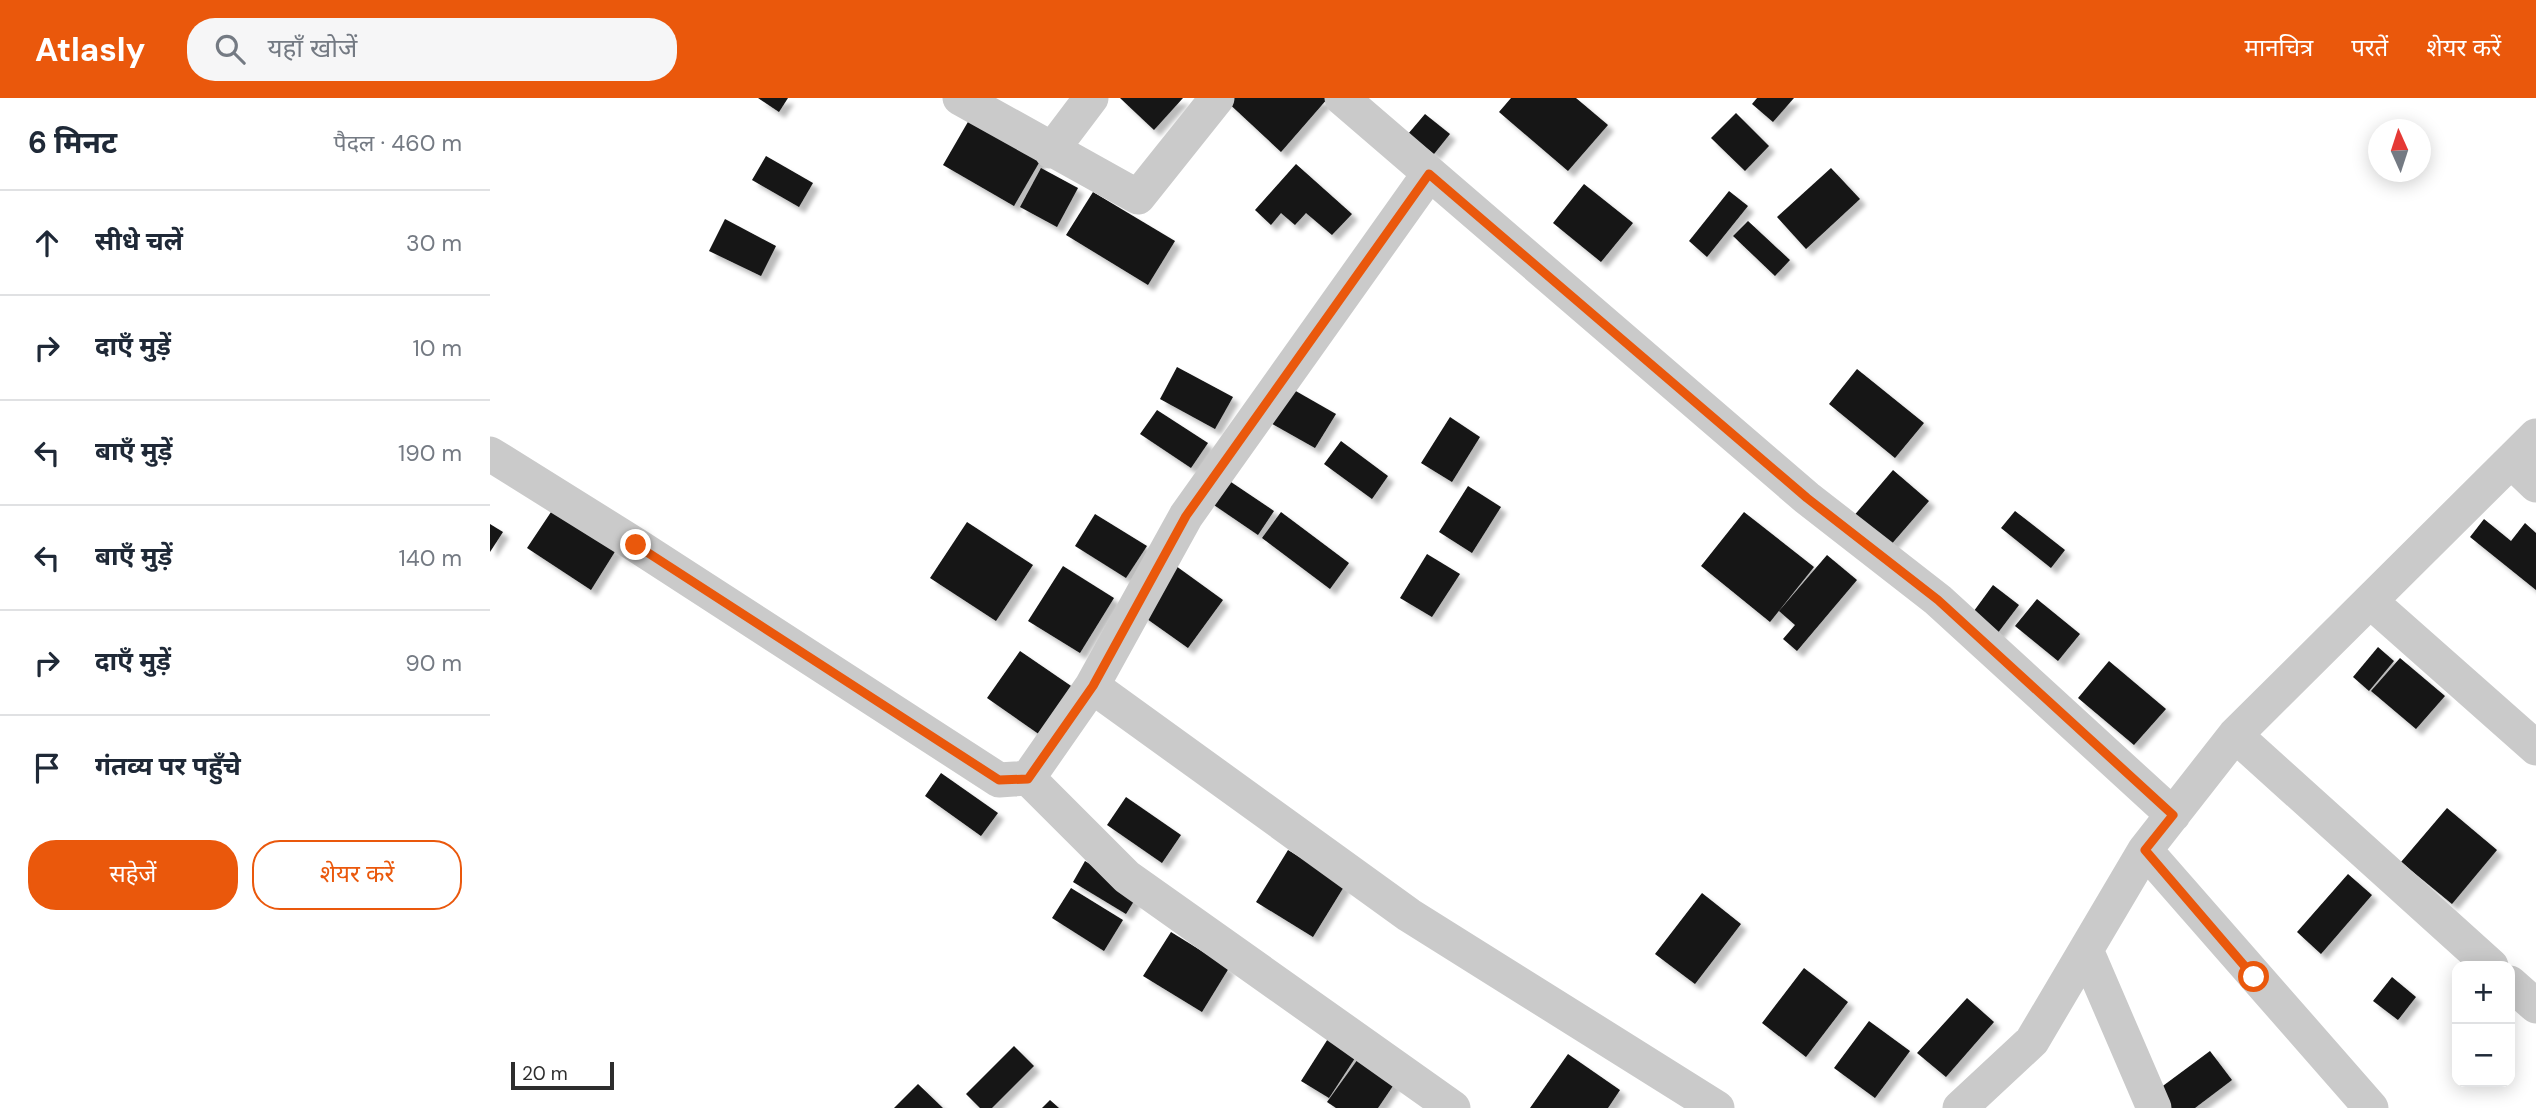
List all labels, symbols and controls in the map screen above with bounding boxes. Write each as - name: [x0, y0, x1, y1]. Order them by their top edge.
- search box: [187, 18, 677, 81]
- text: Atlasly: [35, 28, 145, 71]
- icon: search: [211, 30, 249, 68]
- text: यहाँ खोजें: [267, 31, 357, 65]
- text: मानचित्र: [2245, 32, 2313, 63]
- text: परतें: [2351, 32, 2388, 63]
- text: शेयर करें: [2426, 32, 2501, 63]
- north arrow: [2368, 119, 2431, 182]
- text: 6 मिनट: [28, 123, 117, 162]
- text: पैदल · 460 m: [334, 128, 462, 158]
- icon: ahead: [28, 224, 66, 262]
- text: सीधे चलें: [95, 224, 183, 258]
- text: 30 m: [406, 228, 462, 258]
- icon: right: [28, 329, 66, 367]
- text: दाएँ मुड़ें: [95, 329, 171, 363]
- text: 10 m: [412, 333, 462, 363]
- icon: left: [28, 434, 66, 472]
- text: बाएँ मुड़ें: [95, 434, 172, 468]
- text: 190 m: [398, 438, 462, 468]
- route end: [620, 529, 651, 560]
- icon: left: [28, 539, 66, 577]
- text: बाएँ मुड़ें: [95, 539, 172, 573]
- text: 140 m: [399, 543, 462, 573]
- icon: right: [28, 644, 66, 682]
- text: दाएँ मुड़ें: [95, 644, 171, 678]
- text: 90 m: [405, 648, 462, 678]
- icon: arrive: [28, 749, 66, 787]
- text: गंतव्य पर पहुँचे: [95, 749, 241, 783]
- button: सहेजें: [28, 840, 238, 910]
- button: शेयर करें: [252, 840, 462, 910]
- route start: [2238, 961, 2269, 992]
- map controls: [2452, 961, 2515, 1087]
- button: +: [2452, 961, 2515, 1024]
- button: −: [2452, 1024, 2515, 1087]
- scale bar: [511, 1059, 614, 1091]
- text: 20 m: [522, 1061, 568, 1086]

